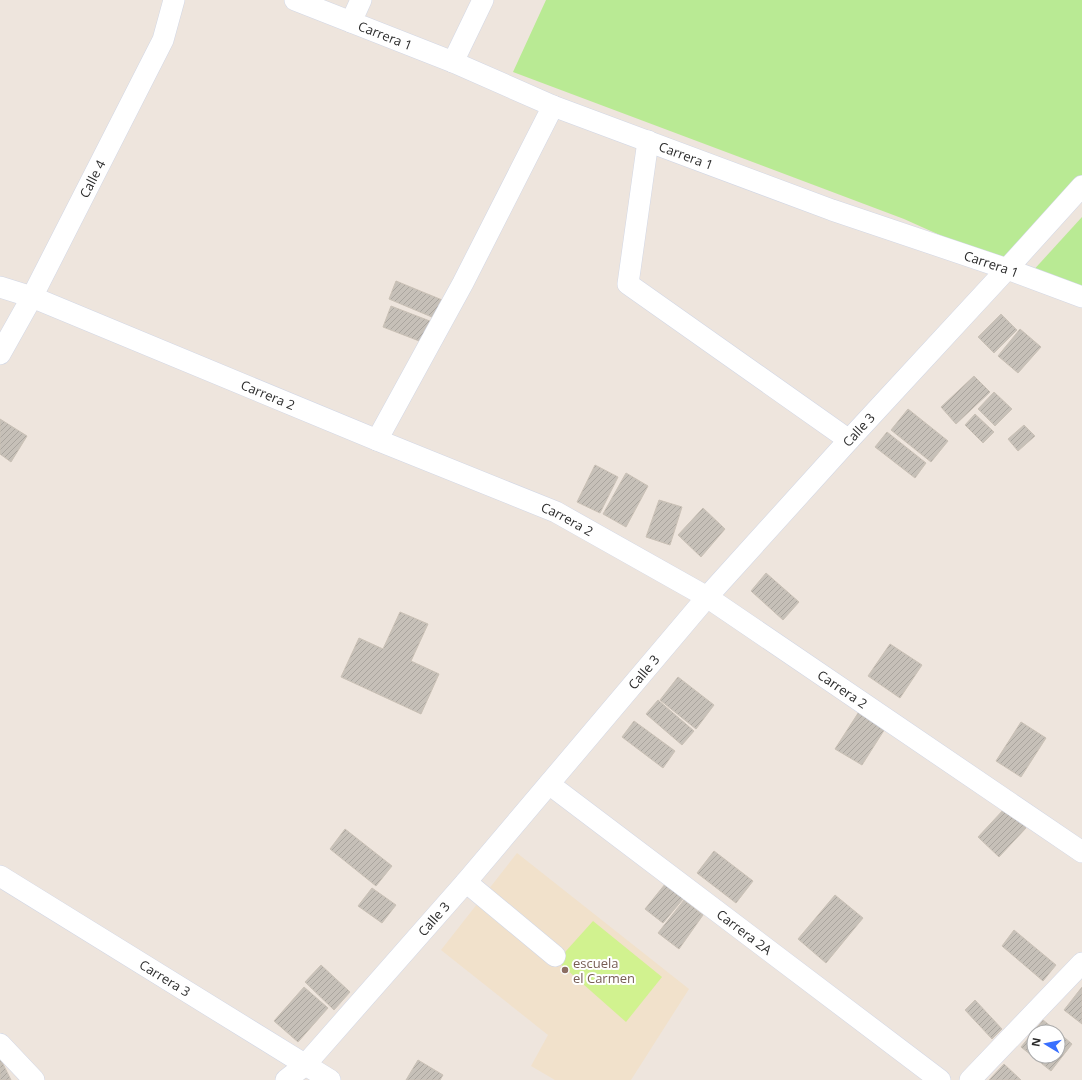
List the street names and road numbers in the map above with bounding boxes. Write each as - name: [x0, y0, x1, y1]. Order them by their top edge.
- street label: Carrera 1: [356, 17, 415, 54]
- street label: Carrera 1: [656, 137, 716, 174]
- street label: Calle 4: [75, 156, 110, 201]
- street label: Carrera 1: [962, 246, 1021, 282]
- street label: Carrera 2: [238, 376, 298, 414]
- street label: Calle 3: [838, 409, 879, 450]
- street label: Carrera 2: [538, 498, 597, 540]
- street label: Calle 3: [624, 651, 663, 693]
- street label: Carrera 2: [814, 666, 871, 713]
- street label: Calle 3: [414, 898, 454, 940]
- street label: Carrera 2A: [713, 905, 776, 959]
- street label: Carrera 3: [136, 955, 194, 1001]

